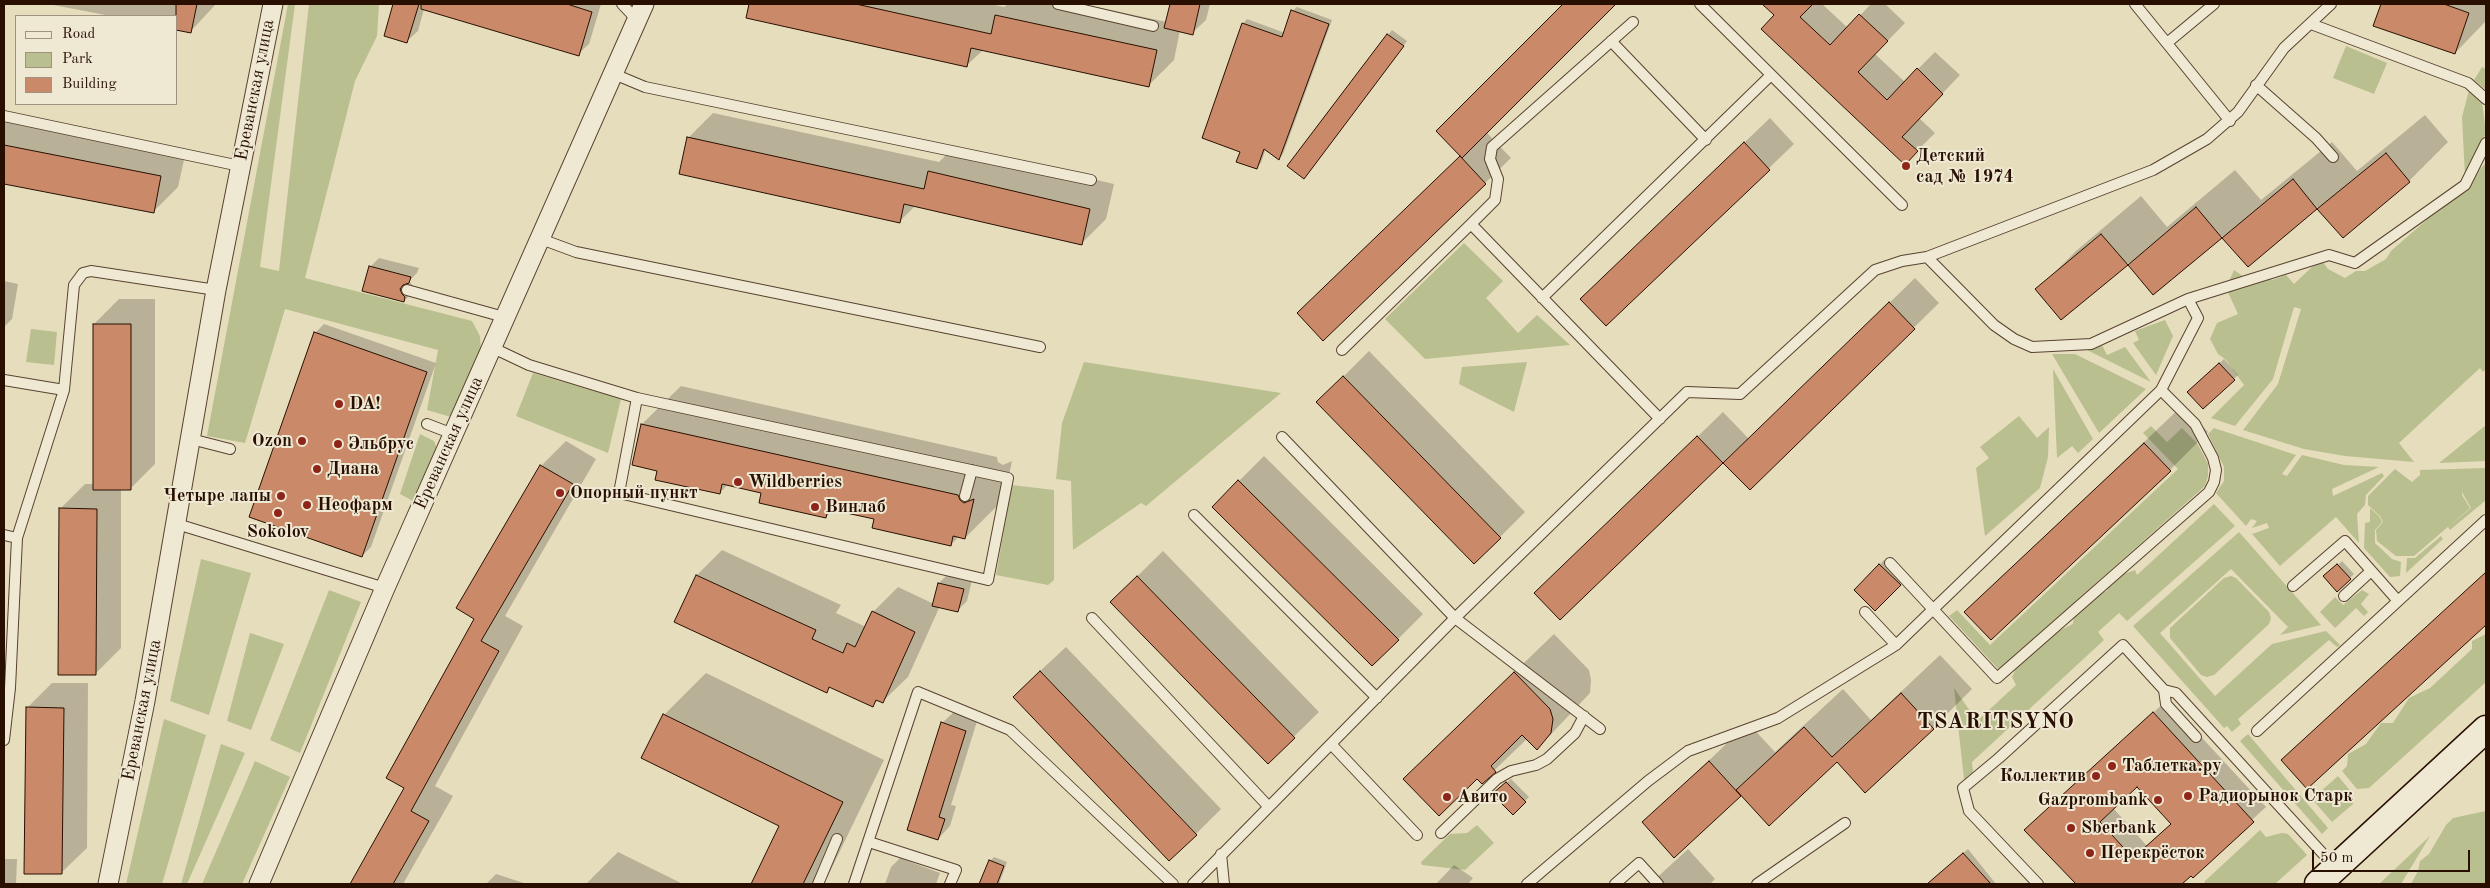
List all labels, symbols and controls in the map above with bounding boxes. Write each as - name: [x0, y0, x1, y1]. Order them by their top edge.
- legend: [15, 15, 178, 105]
- street label: Ереванская улица: [231, 17, 279, 163]
- text: Road: [62, 27, 95, 42]
- text: Park: [62, 52, 93, 67]
- text: Building: [62, 77, 117, 92]
- place label: Детский сад № 1974: [1916, 145, 2014, 188]
- marker: Детский сад № 1974: [1900, 160, 1912, 172]
- street label: Ереванская улица: [410, 373, 488, 513]
- place label: DA!: [349, 393, 381, 415]
- marker: DA!: [333, 398, 345, 410]
- place label: Ozon: [252, 430, 292, 452]
- place label: Эльбрус: [348, 433, 414, 455]
- marker: Ozon: [296, 435, 308, 447]
- marker: Эльбрус: [332, 438, 344, 450]
- place label: Диана: [327, 458, 379, 480]
- marker: Диана: [311, 463, 323, 475]
- place label: Wildberries: [748, 471, 842, 493]
- marker: Wildberries: [732, 476, 744, 488]
- place label: Опорный пункт: [570, 482, 698, 504]
- place label: Четыре лапы: [163, 485, 271, 507]
- marker: Опорный пункт: [554, 487, 566, 499]
- marker: Четыре лапы: [275, 490, 287, 502]
- place label: Неофарм: [317, 494, 393, 516]
- place label: Винлаб: [825, 496, 886, 518]
- marker: Неофарм: [301, 499, 313, 511]
- marker: Винлаб: [809, 501, 821, 513]
- marker: Sokolov: [272, 507, 284, 519]
- place label: Sokolov: [247, 521, 309, 543]
- street label: Ереванская улица: [118, 637, 166, 783]
- district label: TSARITSYNO: [1916, 709, 2076, 735]
- place label: Таблетка.ру: [2122, 755, 2222, 777]
- marker: Таблетка.ру: [2106, 760, 2118, 772]
- place label: Коллектив: [1999, 765, 2086, 787]
- marker: Коллектив: [2090, 770, 2102, 782]
- place label: Радиорынок Старк: [2198, 785, 2353, 807]
- place label: Авито: [1457, 786, 1508, 808]
- place label: Gazprombank: [2038, 789, 2148, 811]
- marker: Радиорынок Старк: [2182, 790, 2194, 802]
- marker: Авито: [1441, 791, 1453, 803]
- marker: Gazprombank: [2152, 794, 2164, 806]
- place label: Sberbank: [2081, 817, 2157, 839]
- marker: Sberbank: [2065, 822, 2077, 834]
- scale bar: [2315, 840, 2472, 872]
- place label: Перекрёсток: [2100, 842, 2205, 864]
- marker: Перекрёсток: [2084, 847, 2096, 859]
- text: 50 m: [2320, 851, 2354, 866]

